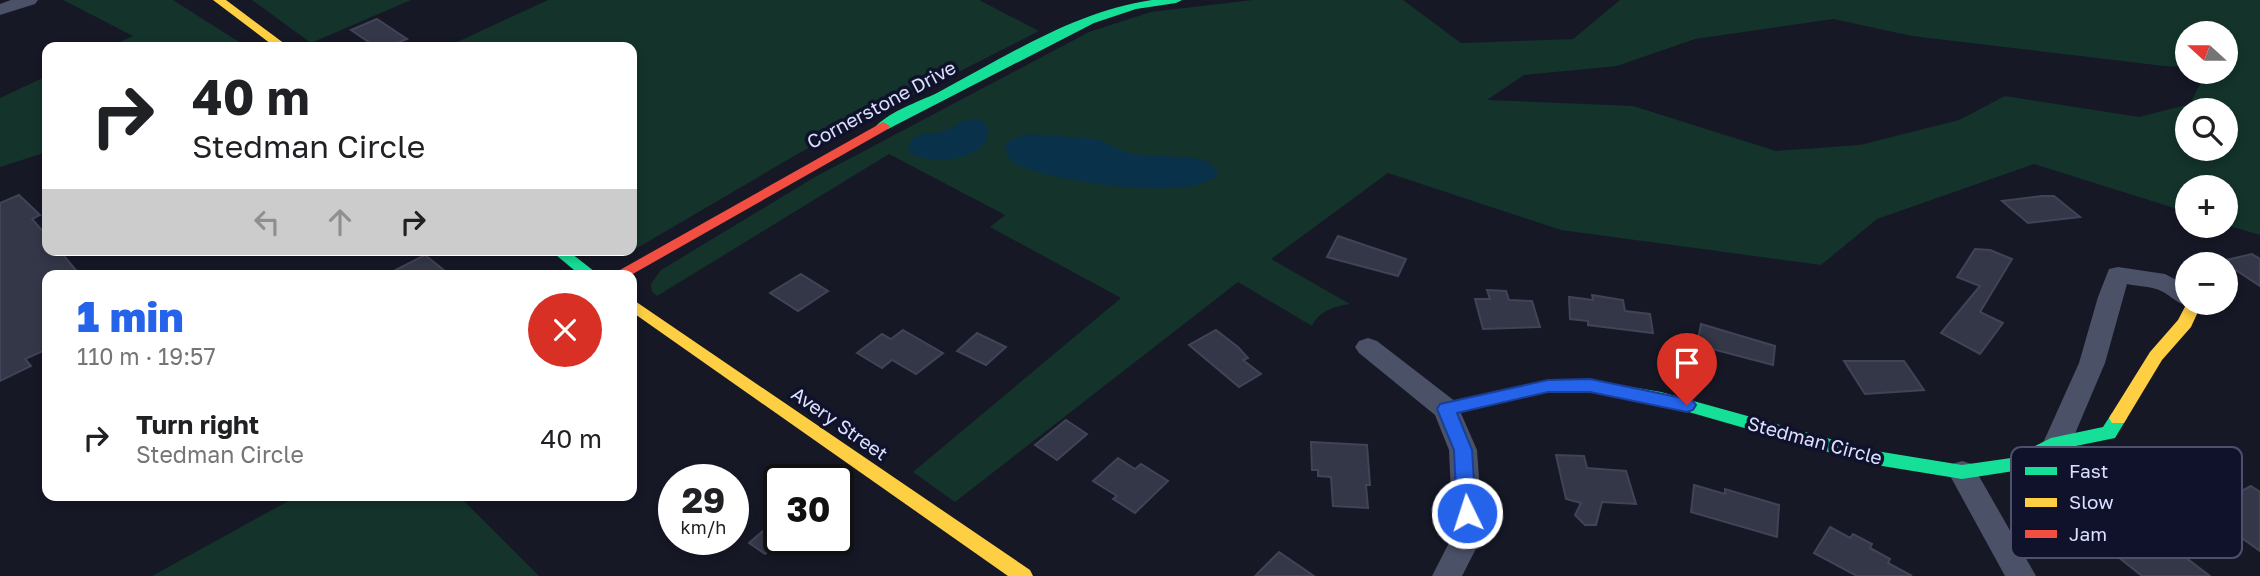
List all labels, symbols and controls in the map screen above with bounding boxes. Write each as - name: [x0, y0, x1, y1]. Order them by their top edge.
- north arrow: [2175, 21, 2238, 84]
- map controls: [2175, 21, 2238, 315]
- street label: Cornerstone Drive: [803, 55, 959, 153]
- text: 40 m: [192, 67, 310, 126]
- icon: right: [77, 70, 168, 161]
- button: search: [2175, 98, 2238, 161]
- text: Stedman Circle: [192, 127, 425, 165]
- button: +: [2175, 175, 2238, 238]
- icon: left: [248, 203, 286, 241]
- icon: ahead: [321, 203, 359, 241]
- icon: right: [394, 203, 432, 241]
- button: −: [2175, 252, 2238, 315]
- text: 1 min: [77, 291, 184, 341]
- button: close: [528, 293, 602, 367]
- pin: [1657, 333, 1717, 405]
- text: 110 m · 19:57: [77, 342, 216, 370]
- icon: arrive: [1668, 344, 1706, 382]
- street label: Avery Street: [787, 381, 893, 465]
- text: Turn right: [136, 409, 259, 440]
- street label: Stedman Circle: [1745, 411, 1885, 469]
- icon: right: [77, 419, 115, 457]
- text: 40 m: [541, 423, 602, 454]
- text: Stedman Circle: [136, 440, 304, 468]
- legend: [2011, 447, 2242, 558]
- text: Fast: [2069, 459, 2108, 482]
- speed limit sign: 30: [763, 464, 854, 555]
- position arrow: [1430, 476, 1504, 550]
- text: 29: [682, 479, 725, 521]
- text: Slow: [2069, 490, 2114, 513]
- text: km/h: [681, 516, 726, 538]
- text: Jam: [2069, 522, 2107, 545]

